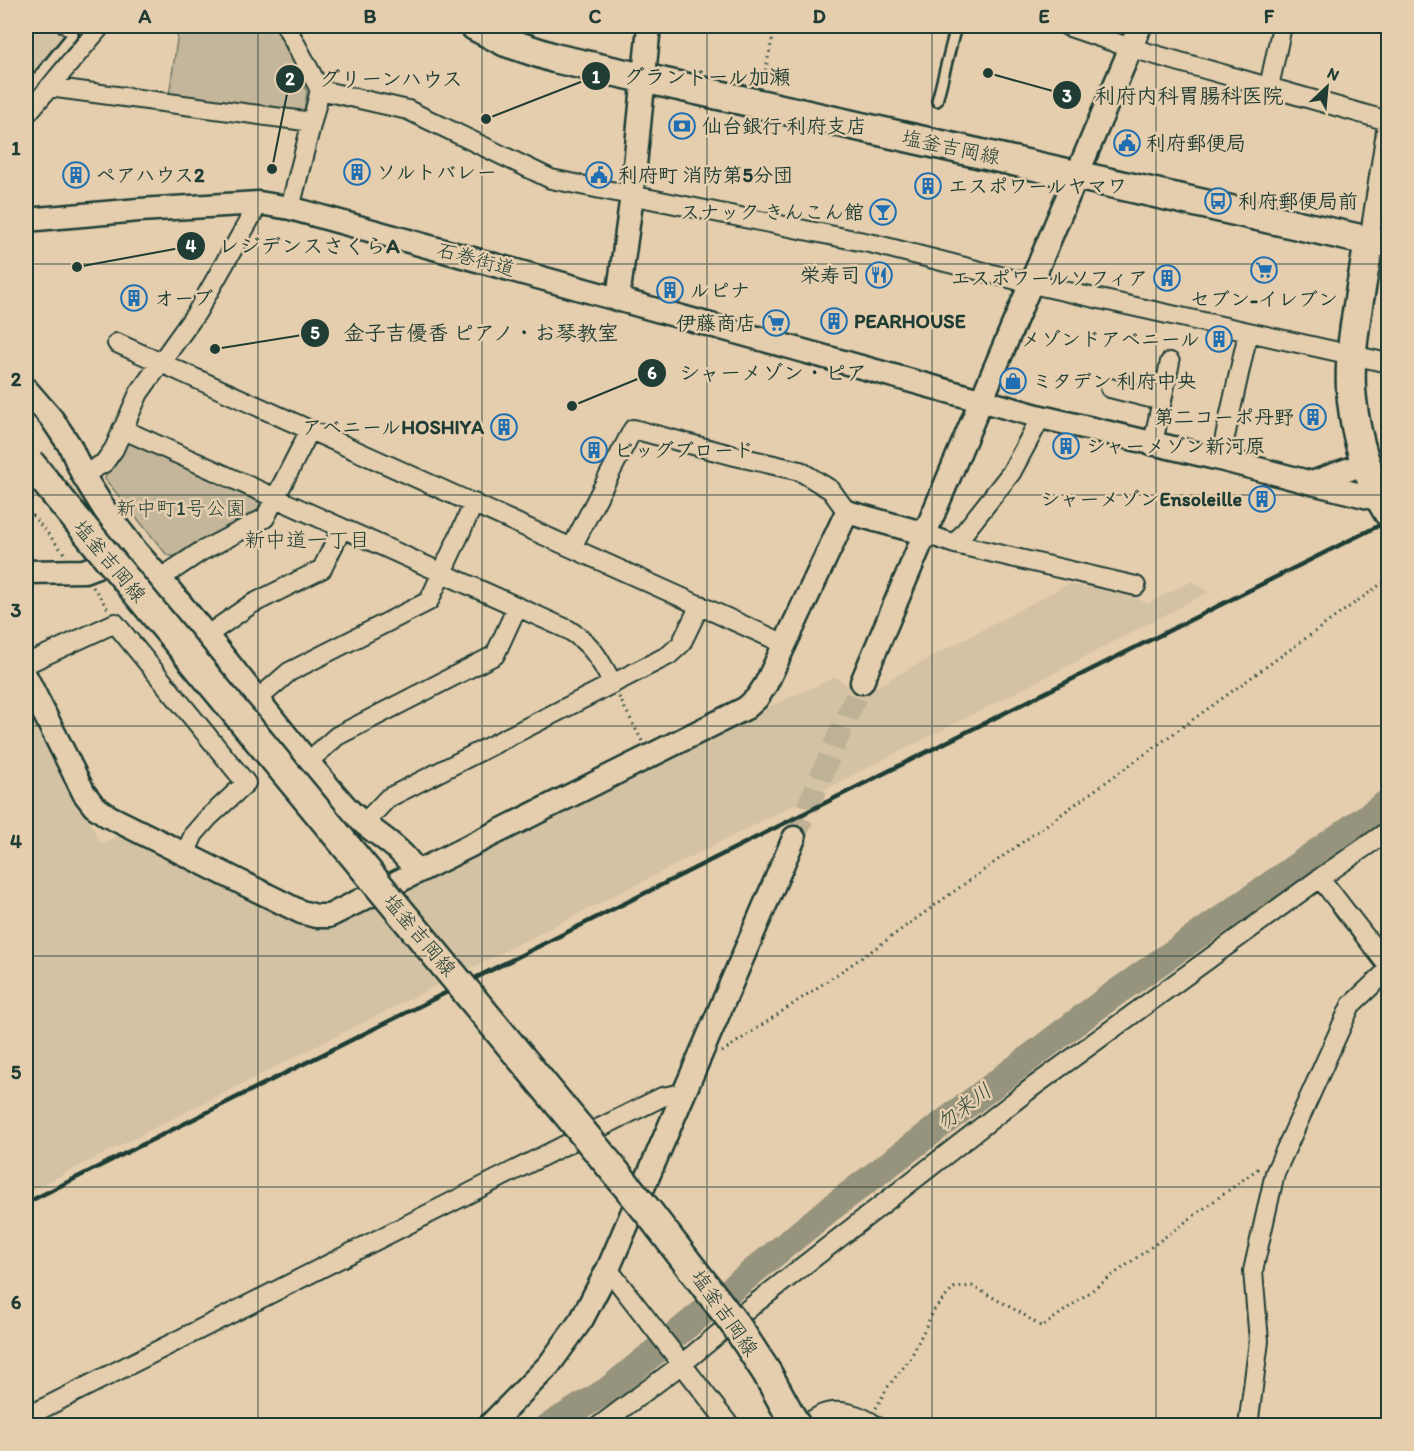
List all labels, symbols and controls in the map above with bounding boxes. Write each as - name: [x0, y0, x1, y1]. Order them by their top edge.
- text: A: [138, 4, 152, 28]
- text: B: [364, 4, 377, 28]
- text: C: [589, 4, 602, 28]
- text: D: [812, 4, 826, 28]
- text: E: [1038, 4, 1050, 28]
- text: F: [1264, 4, 1275, 28]
- callout: グランドール加瀬: [581, 57, 803, 96]
- north arrow: [1297, 57, 1357, 117]
- callout: グリーンハウス: [275, 60, 476, 99]
- text: N: [1324, 63, 1342, 85]
- text: グランドール加瀬: [623, 64, 791, 89]
- text: グリーンハウス: [319, 66, 463, 91]
- text: 1: [592, 66, 601, 88]
- text: 2: [285, 68, 295, 90]
- callout: 利府内科胃腸科医院: [1052, 76, 1295, 115]
- text: 利府内科胃腸科医院: [1095, 83, 1284, 108]
- text: 3: [1062, 85, 1072, 107]
- bank icon: 仙台銀行 利府支店: [667, 111, 697, 141]
- place label: 仙台銀行 利府支店: [702, 114, 867, 138]
- street label: 塩釜吉岡線: [900, 125, 1002, 169]
- public building icon: 利府郵便局: [1112, 128, 1142, 158]
- place label: 利府郵便局: [1146, 131, 1246, 155]
- text: 1: [11, 136, 21, 160]
- building icon: ソルトバレー: [342, 157, 372, 187]
- building icon: ペアハウス2: [61, 160, 91, 190]
- place label: ソルトバレー: [376, 160, 497, 184]
- public building icon: 利府町 消防第5分団: [584, 160, 614, 190]
- place label: ペアハウス2: [96, 163, 205, 187]
- place label: 利府町 消防第5分団: [618, 163, 793, 187]
- building icon: エスポワールヤマワ: [913, 171, 943, 201]
- place label: エスポワールヤマワ: [948, 174, 1127, 198]
- bus stop icon: 利府郵便局前: [1203, 186, 1233, 216]
- place label: 利府郵便局前: [1238, 189, 1358, 213]
- bar icon: スナック きんこん館: [868, 197, 898, 227]
- place label: スナック きんこん館: [680, 200, 864, 224]
- callout: レジデンスさくらA: [176, 226, 411, 265]
- text: レジデンスさくらA: [218, 233, 400, 258]
- text: 4: [186, 235, 197, 257]
- street label: 石巻街道: [434, 237, 518, 281]
- supermarket icon: セブン-イレブン: [1249, 255, 1279, 285]
- restaurant icon: 栄寿司: [864, 260, 894, 290]
- place label: 栄寿司: [800, 263, 860, 287]
- building icon: エスポワールソフィア: [1152, 263, 1182, 293]
- place label: エスポワールソフィア: [950, 266, 1148, 290]
- building icon: ルピナ: [655, 275, 685, 305]
- place label: ルピナ: [690, 278, 750, 302]
- building icon: オーブ: [119, 283, 149, 313]
- place label: オーブ: [154, 286, 213, 310]
- place label: セブン-イレブン: [1190, 287, 1338, 311]
- building icon: PEARHOUSE: [819, 306, 849, 336]
- supermarket icon: 伊藤商店: [761, 308, 791, 338]
- place label: PEARHOUSE: [854, 309, 966, 333]
- place label: 伊藤商店: [676, 311, 756, 335]
- callout: 金子吉優香 ピアノ・お琴教室: [300, 313, 632, 352]
- text: 金子吉優香 ピアノ・お琴教室: [343, 320, 619, 345]
- text: 5: [310, 322, 320, 344]
- building icon: メゾンドアベニール: [1204, 324, 1234, 354]
- place label: メゾンドアベニール: [1021, 327, 1200, 351]
- callout: シャーメゾン・ピア: [637, 353, 880, 392]
- text: シャーメゾン・ピア: [679, 360, 867, 385]
- text: 6: [647, 362, 657, 384]
- shop icon: ミタデン 利府中央: [998, 366, 1028, 396]
- text: 2: [11, 367, 22, 391]
- place label: ミタデン 利府中央: [1032, 369, 1197, 393]
- building icon: 第二コーポ丹野: [1298, 402, 1328, 432]
- place label: 第二コーポ丹野: [1154, 405, 1294, 429]
- building icon: アベニールHOSHIYA: [489, 412, 519, 442]
- place label: アベニールHOSHIYA: [302, 415, 484, 439]
- building icon: シャーメゾン新河原: [1051, 431, 1081, 461]
- place label: シャーメゾン新河原: [1086, 434, 1265, 458]
- building icon: ビッグブロード: [579, 435, 609, 465]
- place label: ビッグブロード: [614, 438, 754, 462]
- building icon: シャーメゾンEnsoleille: [1247, 484, 1277, 514]
- place label: シャーメゾンEnsoleille: [1040, 487, 1242, 511]
- park label: 新中町1号公園: [116, 496, 246, 520]
- street label: 塩釜吉岡線: [69, 515, 151, 607]
- district label: 新中道一丁目: [244, 527, 370, 552]
- text: 3: [11, 598, 22, 622]
- text: 4: [10, 829, 22, 853]
- street label: 塩釜吉岡線: [379, 889, 461, 981]
- text: 5: [11, 1060, 22, 1084]
- water label: 勿来川: [931, 1078, 996, 1136]
- street label: 塩釜吉岡線: [686, 1265, 764, 1361]
- text: 6: [11, 1290, 22, 1314]

